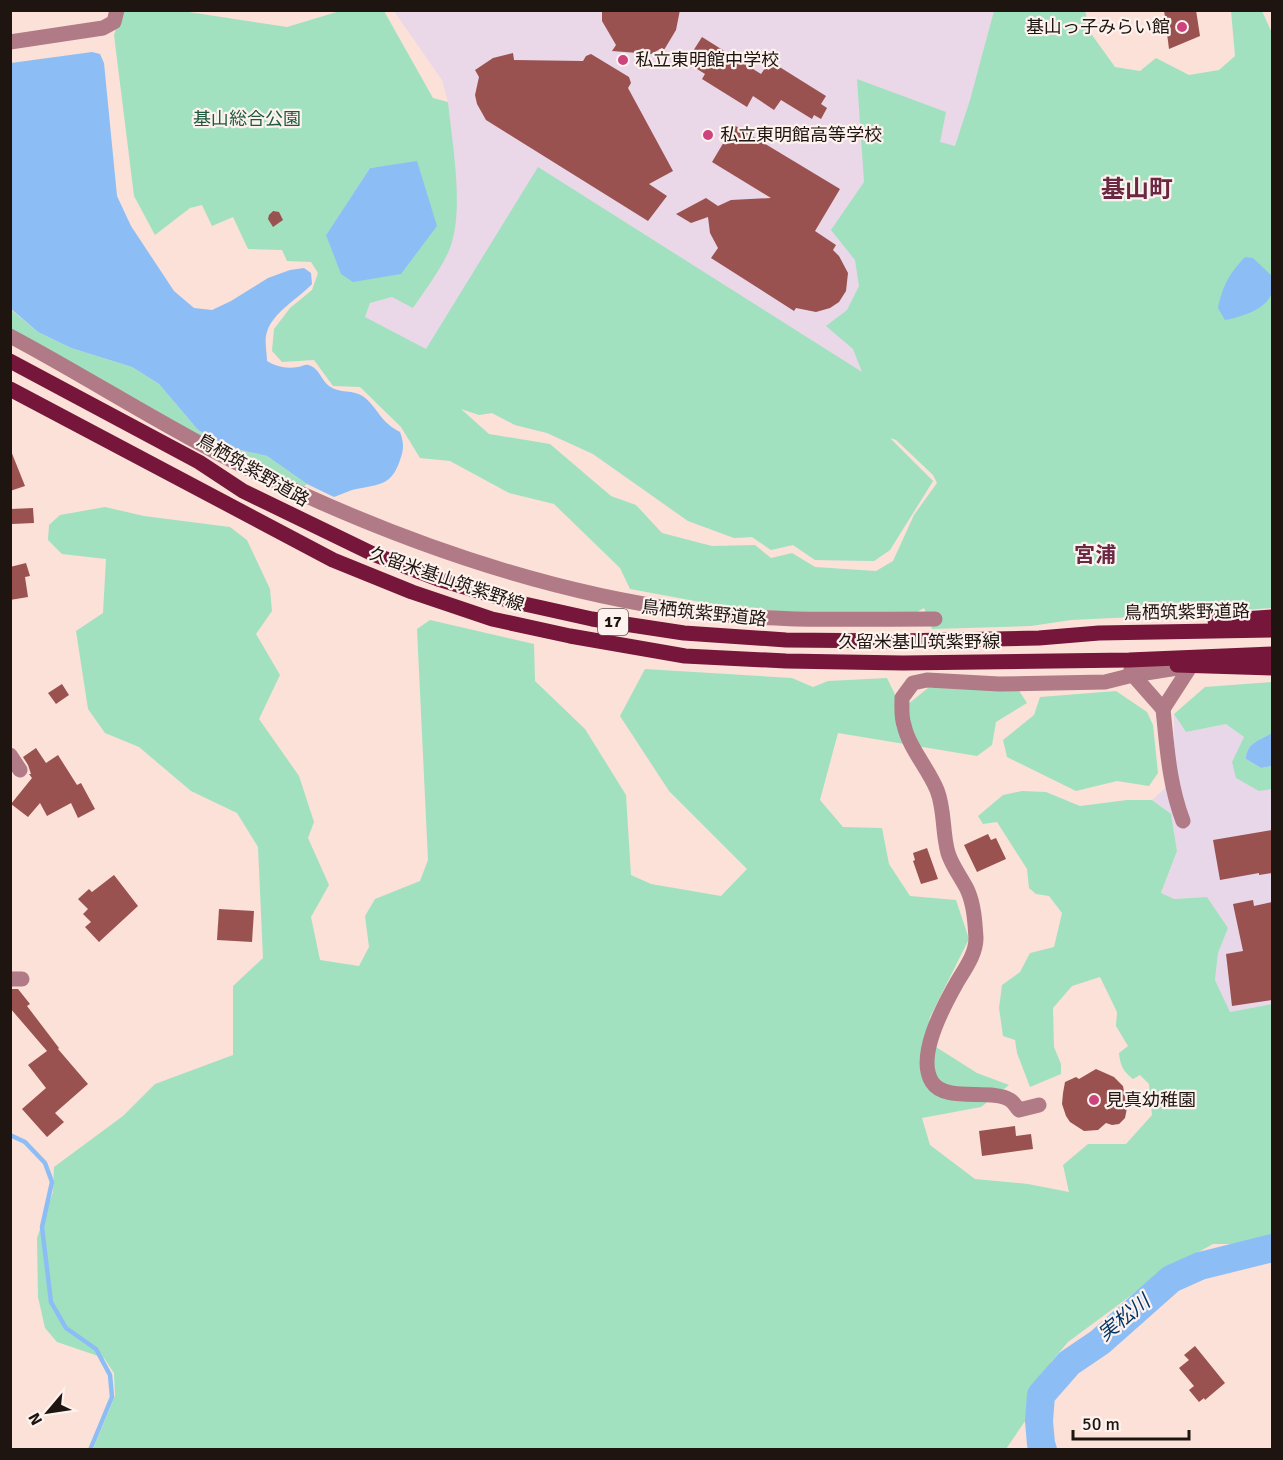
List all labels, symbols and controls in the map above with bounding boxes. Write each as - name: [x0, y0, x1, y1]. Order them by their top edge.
- place label: 基山っ子みらい館: [1026, 16, 1170, 38]
- marker: 基山っ子みらい館: [1175, 20, 1189, 34]
- place label: 私立東明館中学校: [635, 49, 779, 71]
- marker: 私立東明館中学校: [616, 53, 630, 67]
- park label: 基山総合公園: [193, 108, 301, 130]
- place label: 私立東明館高等学校: [720, 124, 882, 146]
- marker: 私立東明館高等学校: [701, 128, 715, 142]
- district label: 基山町: [1101, 174, 1173, 204]
- street label: 鳥栖筑紫野道路: [193, 429, 313, 511]
- street label: 久留米基山筑紫野線: [367, 542, 527, 616]
- district label: 宮浦: [1074, 542, 1116, 568]
- street label: 鳥栖筑紫野道路: [640, 595, 768, 631]
- street label: 鳥栖筑紫野道路: [1124, 600, 1250, 624]
- road number: 17: [598, 609, 628, 635]
- street label: 久留米基山筑紫野線: [838, 631, 1000, 653]
- place label: 見真幼稚園: [1106, 1089, 1196, 1111]
- marker: 見真幼稚園: [1087, 1093, 1101, 1107]
- water label: 実松川: [1093, 1288, 1157, 1347]
- north arrow: [18, 1382, 78, 1442]
- scale bar: [1073, 1403, 1188, 1441]
- text: N: [24, 1409, 47, 1429]
- text: 50 m: [1082, 1413, 1120, 1435]

